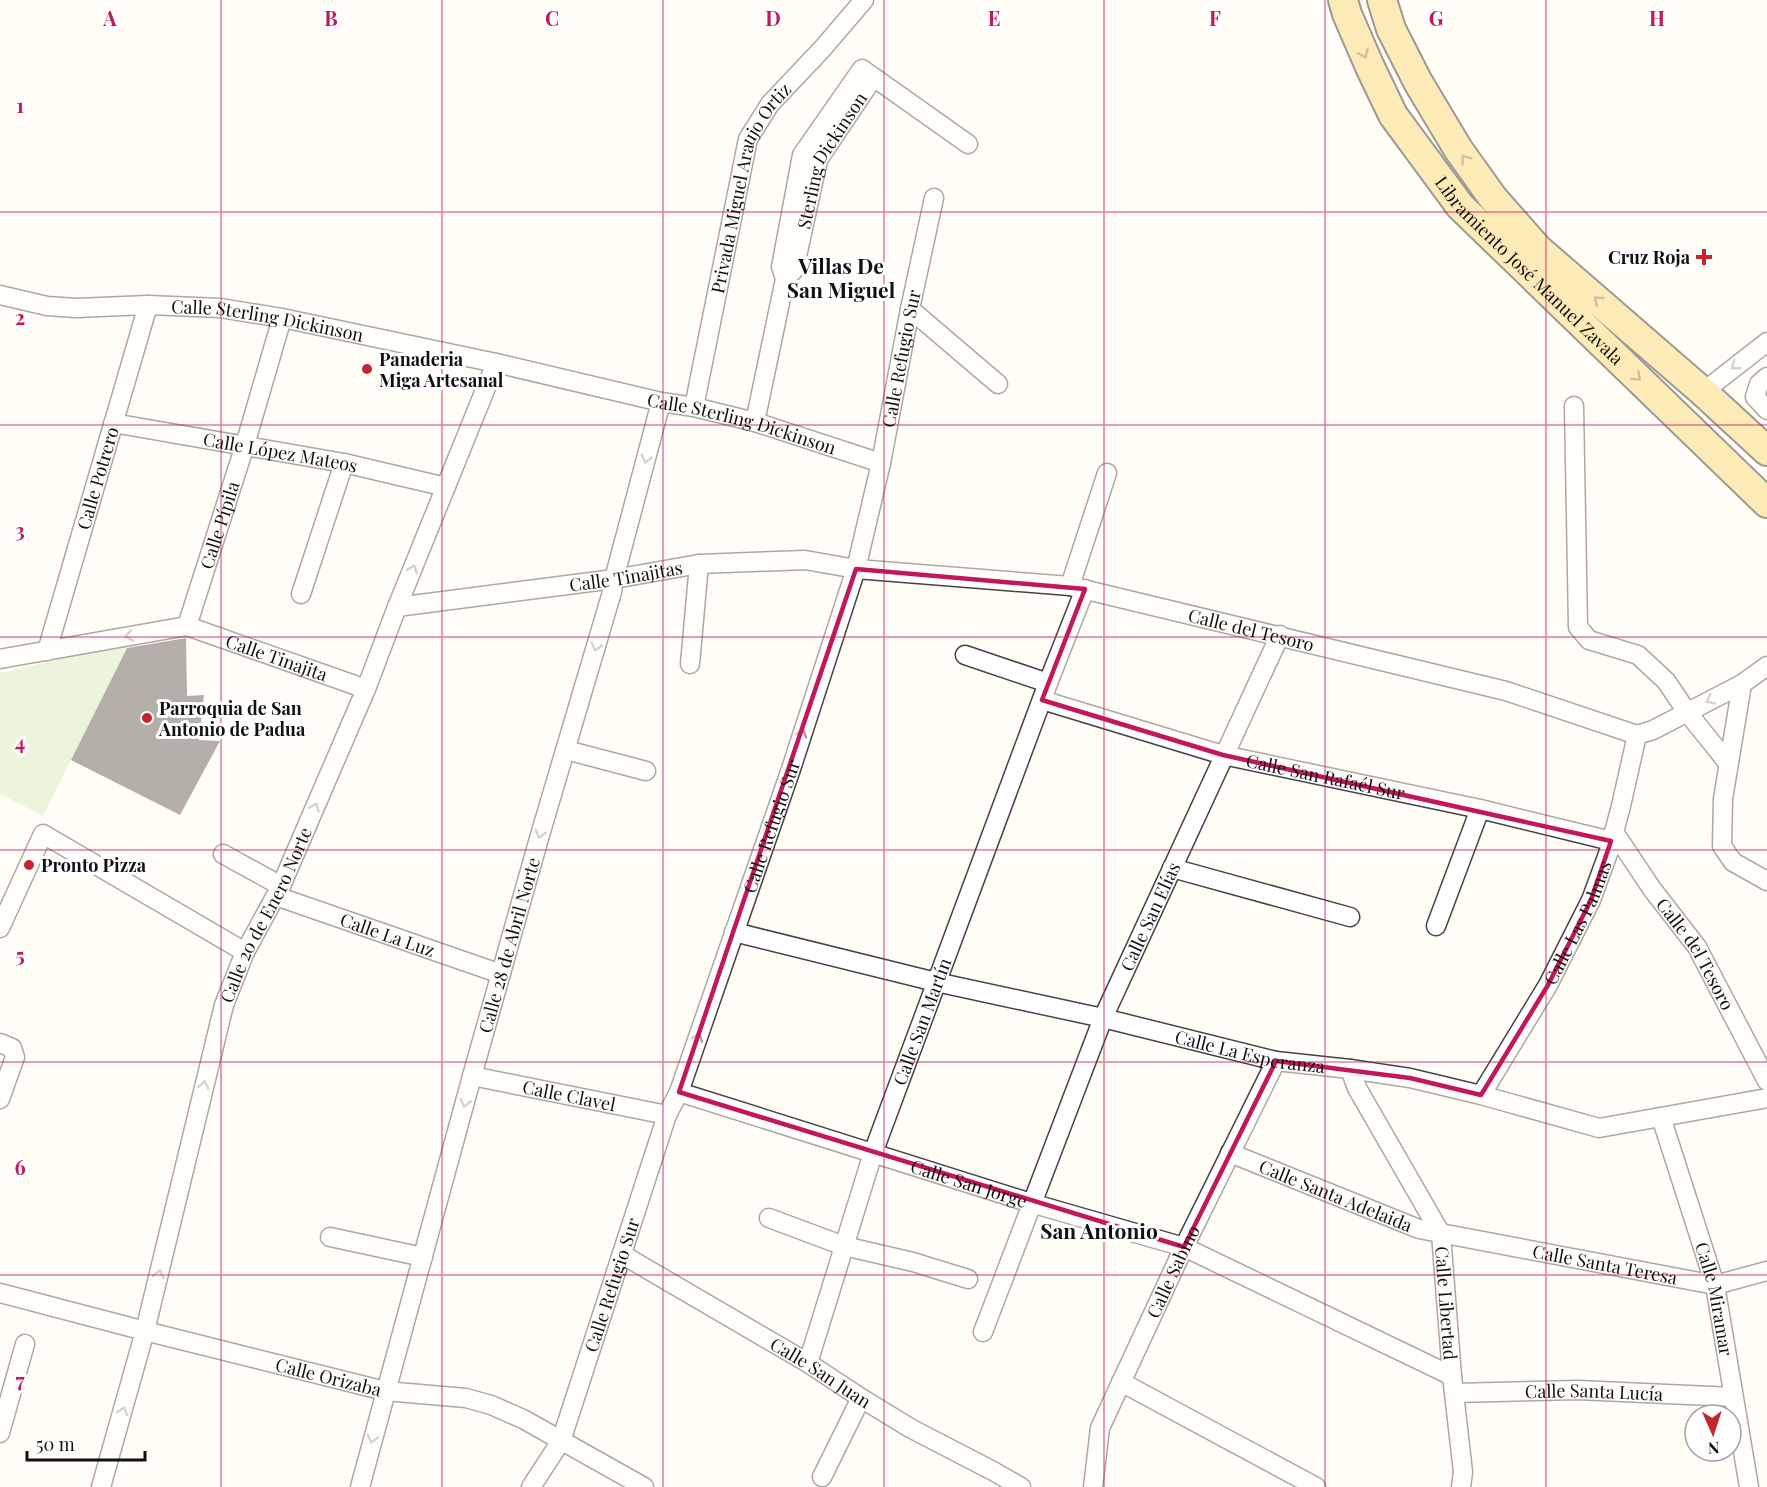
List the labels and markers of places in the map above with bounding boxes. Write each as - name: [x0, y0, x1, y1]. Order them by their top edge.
- place label: Cruz Roja: [1608, 245, 1691, 269]
- marker: Cruz Roja: [1695, 248, 1713, 266]
- place label: Panaderia Miga Artesanal: [379, 347, 504, 392]
- marker: Panaderia Miga Artesanal: [360, 362, 374, 376]
- place label: Parroquia de San Antonio de Padua: [158, 696, 306, 741]
- marker: Parroquia de San Antonio de Padua: [140, 711, 154, 725]
- place label: Pronto Pizza: [41, 853, 147, 877]
- marker: Pronto Pizza: [22, 858, 36, 872]

